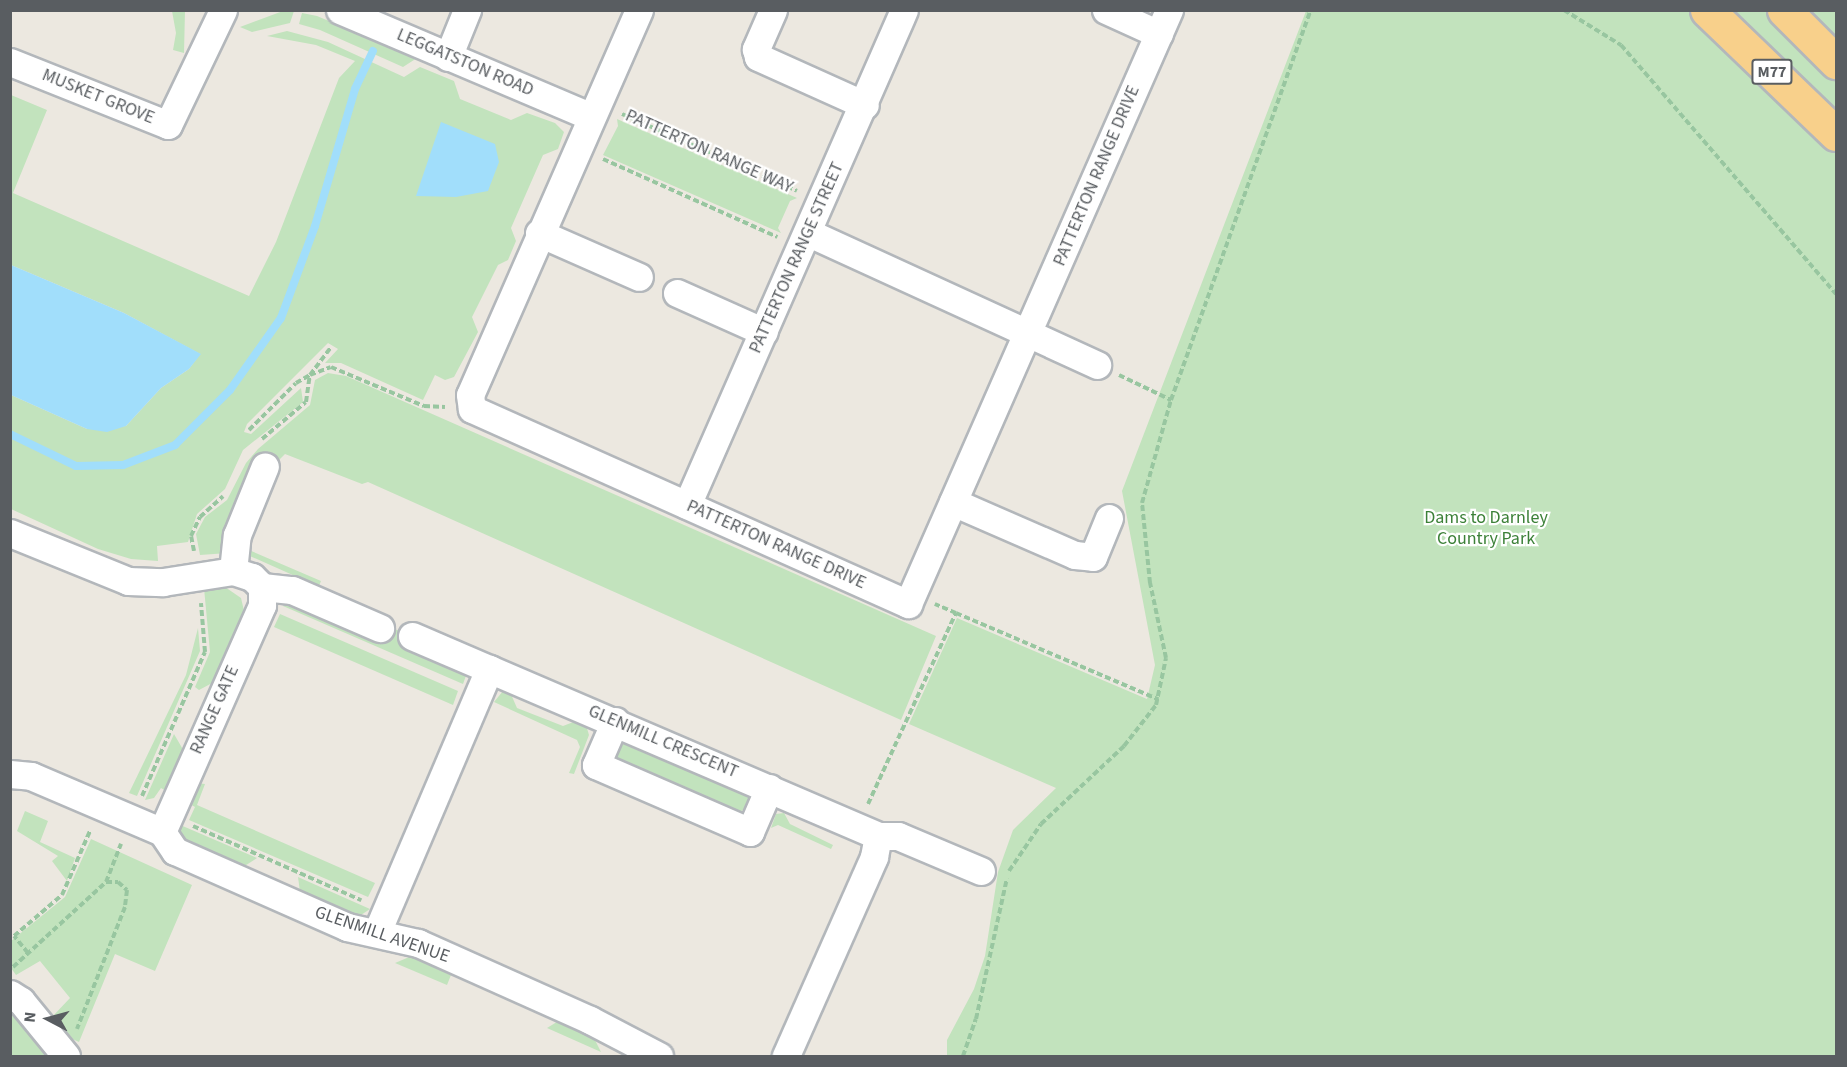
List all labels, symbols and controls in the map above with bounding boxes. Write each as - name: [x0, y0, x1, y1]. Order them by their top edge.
- street label: LEGGATSTON ROAD: [393, 24, 537, 102]
- road number: M77: [1751, 59, 1793, 85]
- street label: MUSKET GROVE: [39, 65, 157, 129]
- street label: PATTERTON RANGE DRIVE: [1049, 83, 1145, 269]
- street label: PATTERTON RANGE WAY: [622, 105, 796, 199]
- street label: PATTERTON RANGE STREET: [745, 159, 849, 357]
- street label: PATTERTON RANGE DRIVE: [683, 496, 869, 594]
- park label: Dams to Darnley Country Park: [1424, 508, 1548, 550]
- street label: RANGE GATE: [186, 662, 244, 758]
- street label: GLENMILL CRESCENT: [585, 701, 741, 783]
- street label: GLENMILL AVENUE: [312, 902, 452, 968]
- north arrow: [18, 989, 78, 1049]
- text: N: [19, 1011, 42, 1024]

